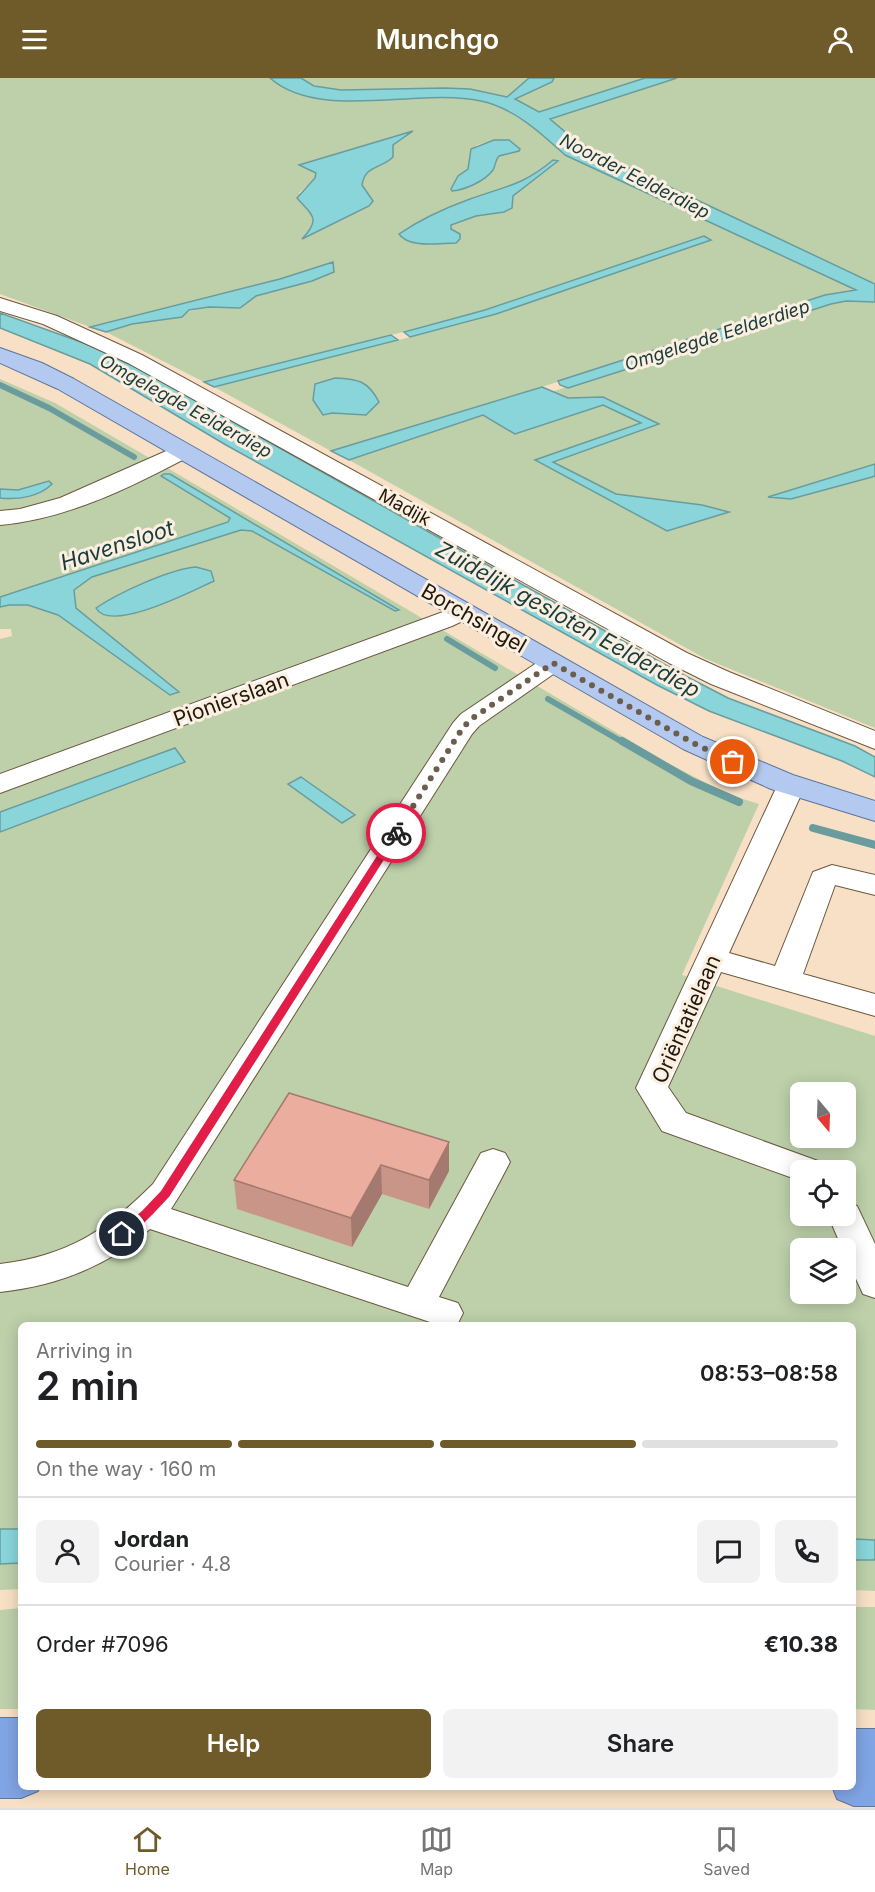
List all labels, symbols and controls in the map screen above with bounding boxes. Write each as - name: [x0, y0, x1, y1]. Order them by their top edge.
- icon: menu: [18, 23, 51, 56]
- text: Munchgo: [376, 23, 499, 56]
- icon: person: [824, 23, 857, 56]
- water label: Noorder Eelderdiep: [557, 129, 713, 223]
- water label: Omgelegde Eelderdiep: [622, 295, 812, 375]
- water label: Omgelegde Eelderdiep: [96, 350, 276, 462]
- street label: Madijk: [375, 484, 435, 530]
- water label: Havensloot: [57, 514, 178, 576]
- water label: Zuidelijk gesloten Eelderdiep: [431, 535, 705, 703]
- street label: Borchsingel: [417, 578, 531, 658]
- street label: Pionierslaan: [170, 667, 292, 731]
- pin: [707, 736, 758, 787]
- icon: bag: [716, 745, 749, 778]
- courier: [366, 803, 426, 863]
- icon: bike: [380, 817, 413, 850]
- street label: Oriëntatielaan: [646, 951, 726, 1087]
- north arrow: [790, 1082, 856, 1148]
- map controls: [790, 1082, 856, 1304]
- button: locate: [790, 1160, 856, 1226]
- pin: [96, 1208, 147, 1259]
- icon: home: [105, 1217, 138, 1250]
- button: layers: [790, 1238, 856, 1304]
- text: Arriving in: [36, 1339, 133, 1363]
- text: 08:53–08:58: [700, 1360, 838, 1386]
- text: 2 min: [36, 1362, 139, 1409]
- text: On the way · 160 m: [36, 1457, 216, 1481]
- button: person: [36, 1520, 99, 1583]
- button: chat: [697, 1520, 760, 1583]
- button: phone: [775, 1520, 838, 1583]
- text: Jordan: [114, 1526, 189, 1552]
- text: Courier · 4.8: [114, 1552, 231, 1576]
- text: Order #7096: [36, 1631, 169, 1657]
- text: €10.38: [764, 1631, 838, 1657]
- button: Help: [36, 1709, 431, 1778]
- button: Share: [443, 1709, 838, 1778]
- tab: Home: [125, 1823, 170, 1879]
- tab: Map: [420, 1823, 453, 1879]
- tab: Saved: [703, 1823, 750, 1879]

